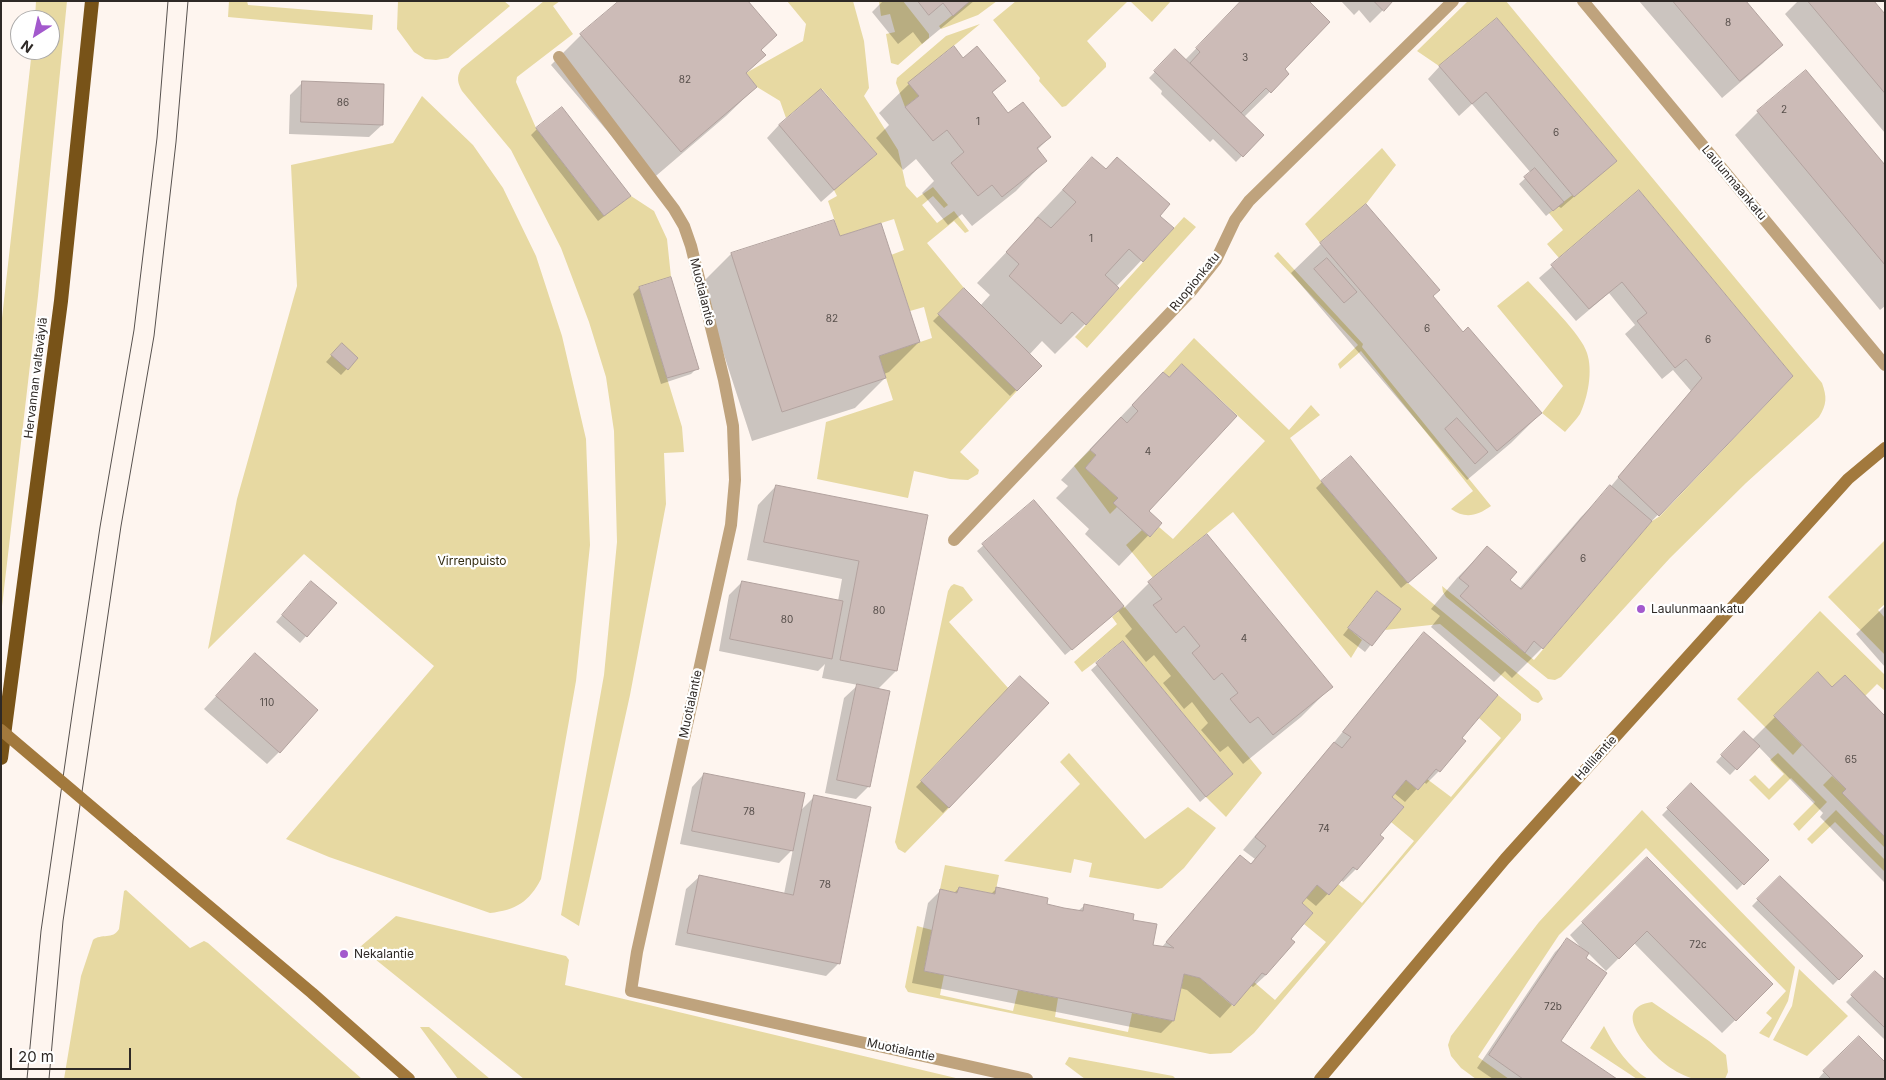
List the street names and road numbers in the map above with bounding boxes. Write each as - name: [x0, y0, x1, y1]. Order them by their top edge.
- street label: Laulunmaankatu: [1699, 143, 1769, 223]
- street label: Ruopionkatu: [1167, 250, 1223, 314]
- street label: Muotialantie: [687, 257, 717, 327]
- street label: Hervannan valtaväylä: [21, 316, 51, 440]
- street label: Muotialantie: [677, 669, 705, 739]
- street label: Hallilantie: [1572, 733, 1620, 783]
- street label: Muotialantie: [866, 1036, 936, 1064]

